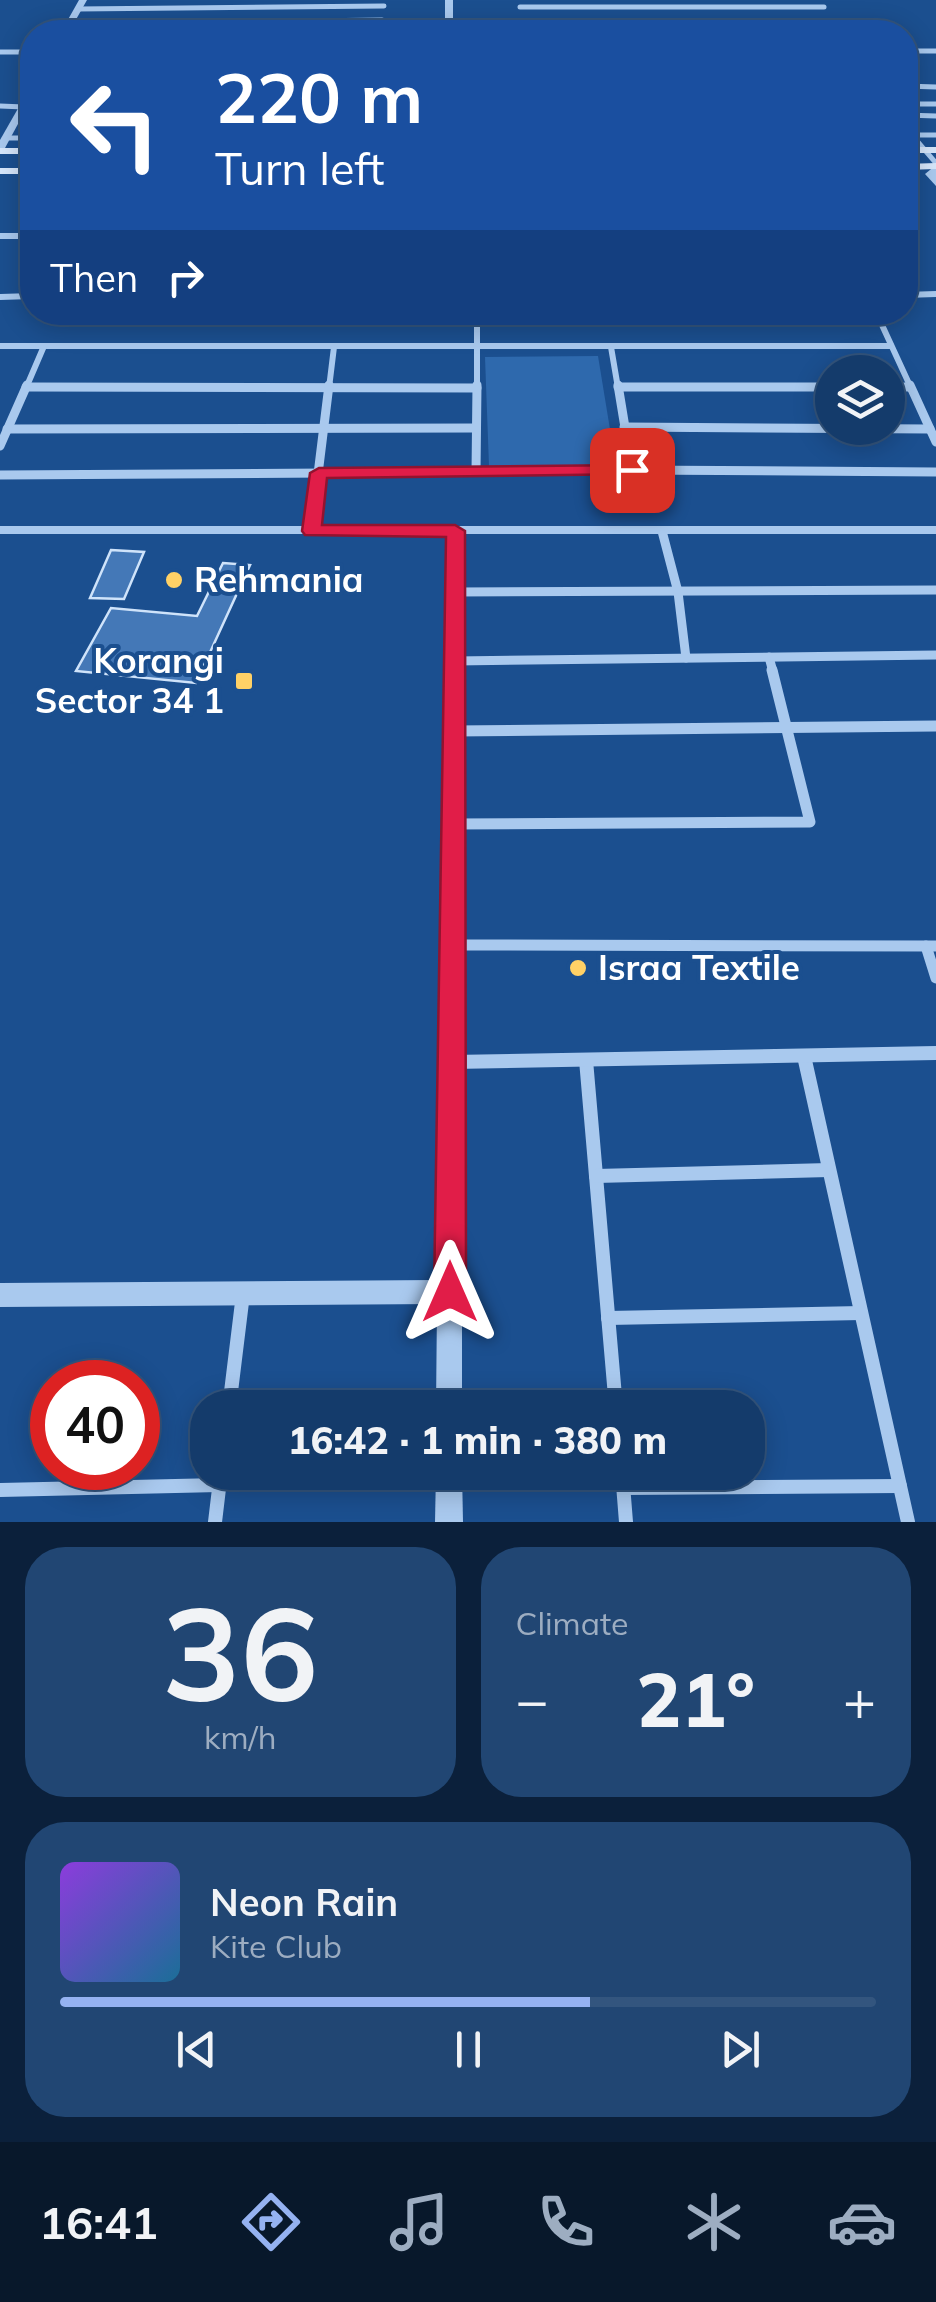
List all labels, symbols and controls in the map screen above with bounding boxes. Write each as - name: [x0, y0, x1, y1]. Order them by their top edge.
- text: 220 m: [215, 53, 423, 141]
- icon: left: [50, 60, 180, 190]
- text: Turn left: [215, 140, 384, 196]
- icon: right: [158, 250, 213, 305]
- text: Then: [50, 254, 138, 302]
- map controls: [815, 355, 905, 445]
- button: layers: [815, 355, 905, 445]
- pin: [590, 428, 675, 513]
- icon: arrive: [605, 443, 660, 498]
- place label: Rehmania: [194, 557, 364, 601]
- marker: Rehmania: [163, 569, 185, 591]
- place label: Korangi Sector 34 1: [35, 638, 224, 722]
- marker: Korangi Sector 34 1: [233, 670, 255, 692]
- place label: Israa Textile: [598, 945, 800, 989]
- marker: Israa Textile: [567, 957, 589, 979]
- position arrow: [398, 1240, 502, 1344]
- speed limit sign: 40: [30, 1360, 160, 1490]
- text: 16:42 · 1 min · 380 m: [288, 1416, 667, 1464]
- text: 36: [162, 1570, 318, 1734]
- text: Climate: [516, 1603, 628, 1643]
- text: 21°: [636, 1652, 755, 1746]
- text: −: [516, 1665, 549, 1734]
- text: +: [843, 1665, 876, 1734]
- text: km/h: [204, 1717, 276, 1757]
- text: Neon Rain: [210, 1878, 398, 1926]
- text: Kite Club: [210, 1926, 342, 1966]
- icon: previous: [169, 2022, 224, 2077]
- icon: pause: [441, 2022, 496, 2077]
- icon: next: [713, 2022, 768, 2077]
- icon: directions: [236, 2187, 306, 2257]
- icon: music: [384, 2187, 454, 2257]
- icon: phone: [531, 2187, 601, 2257]
- icon: climate: [679, 2187, 749, 2257]
- icon: car: [827, 2187, 897, 2257]
- text: 16:41: [39, 2194, 158, 2250]

